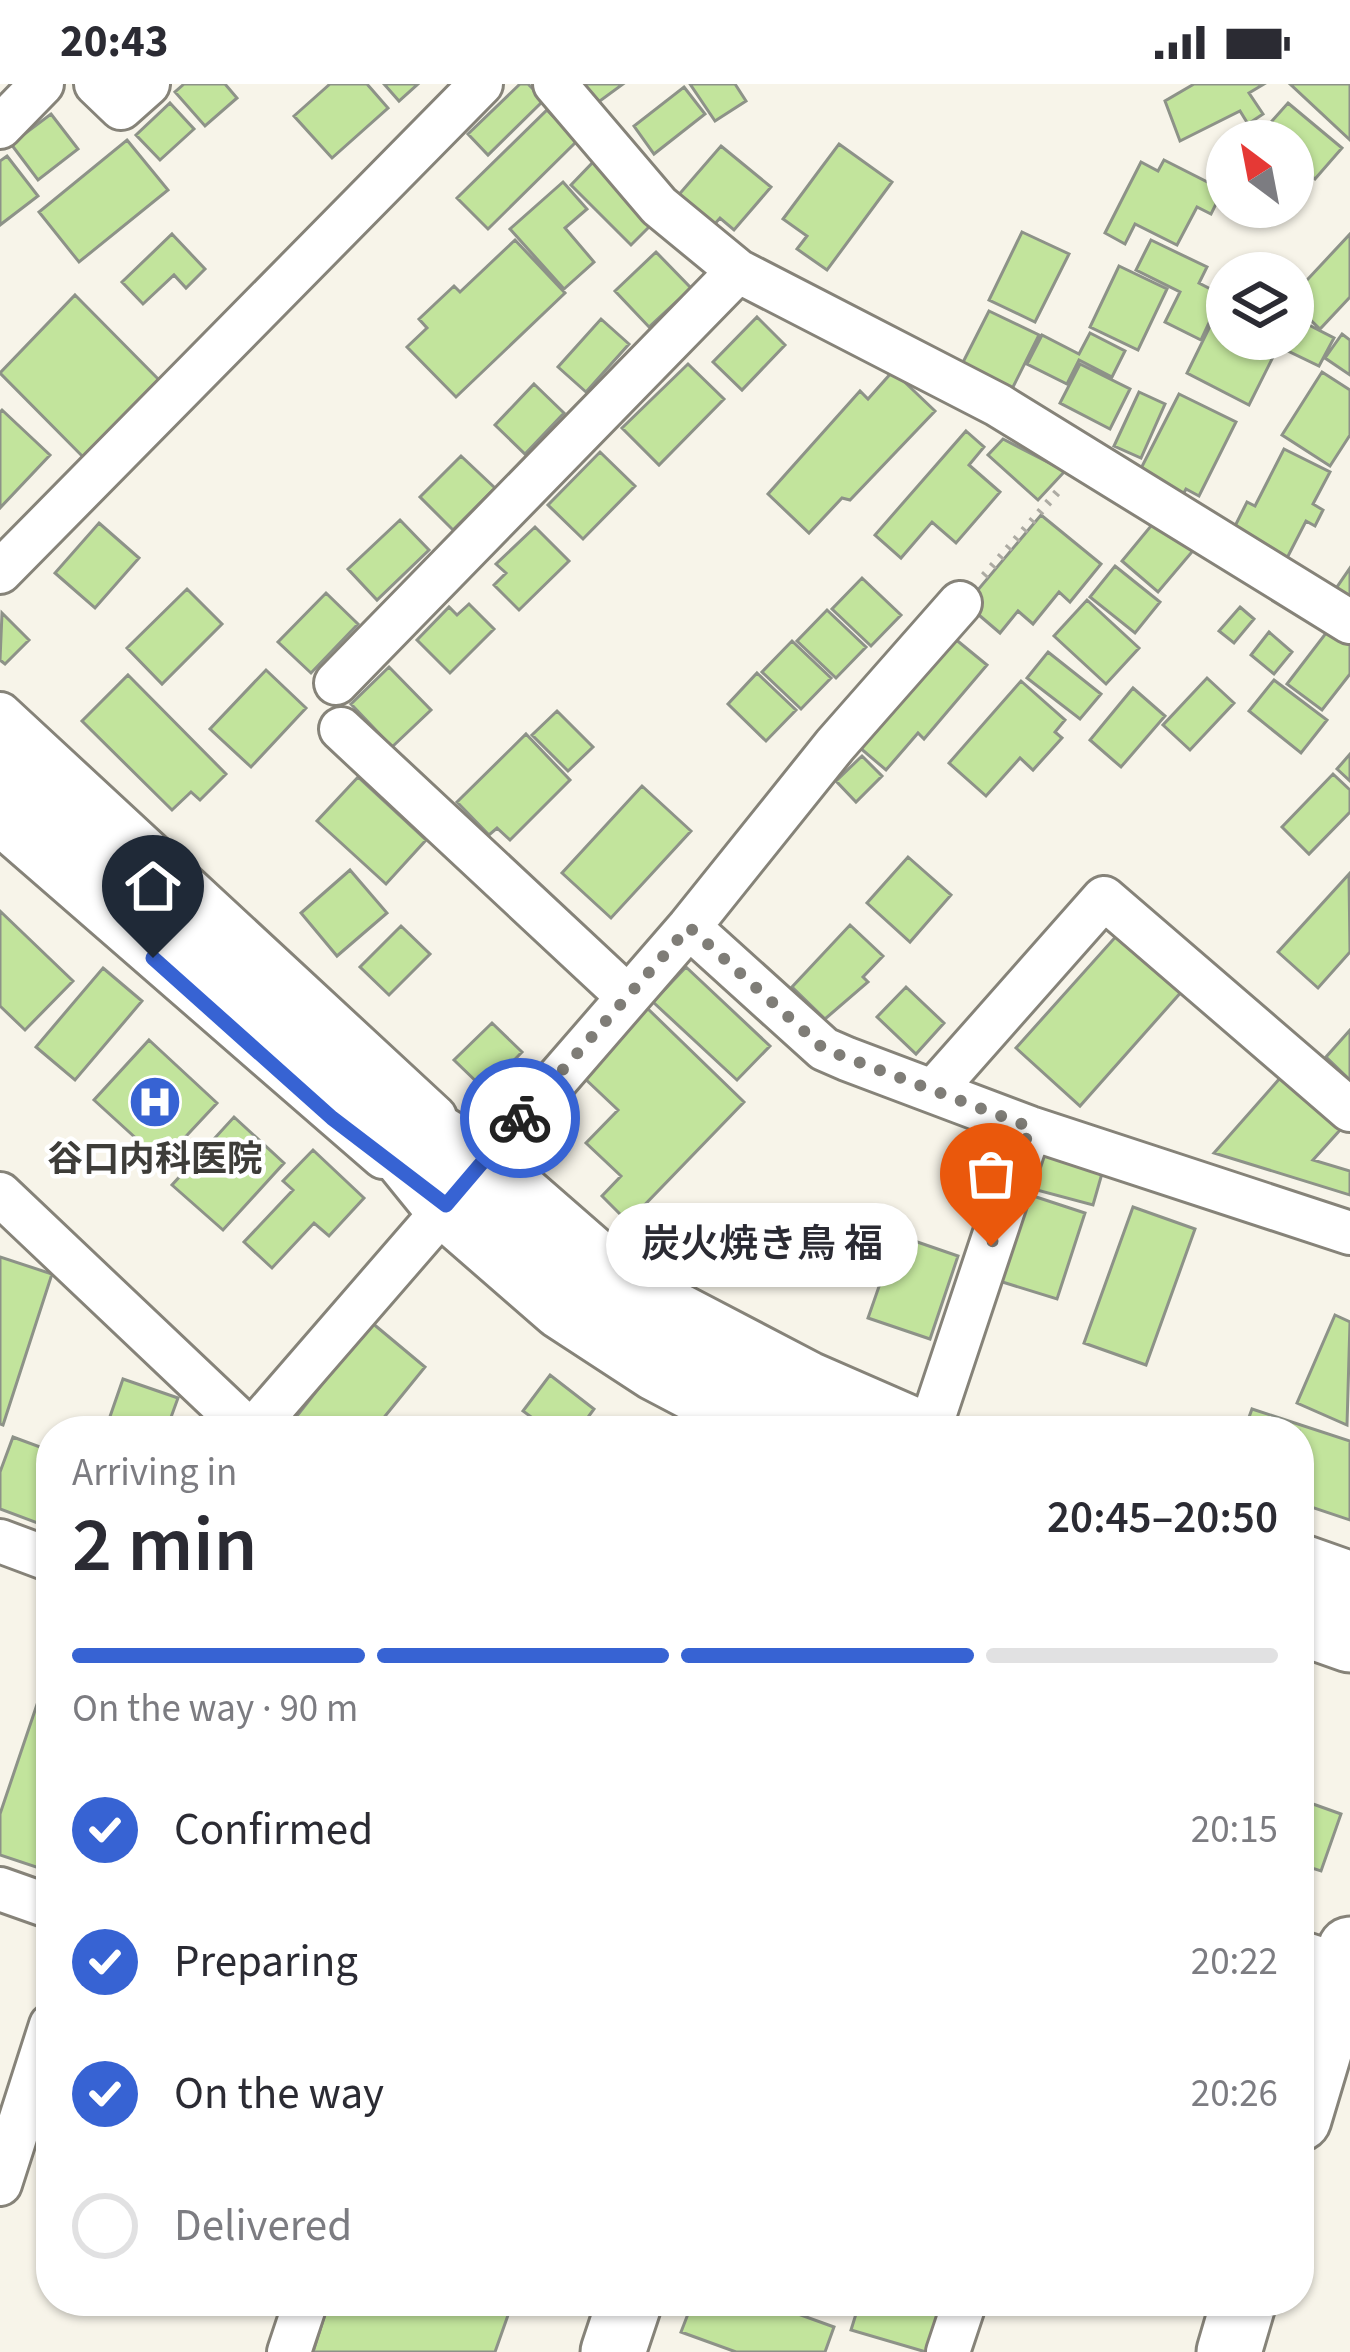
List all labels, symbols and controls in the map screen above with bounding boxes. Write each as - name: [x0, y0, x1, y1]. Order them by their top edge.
- text: 20:43: [60, 10, 169, 74]
- north arrow: [1206, 120, 1314, 228]
- map controls: [1206, 120, 1314, 360]
- button: layers: [1206, 252, 1314, 360]
- pin: [102, 835, 204, 958]
- icon: home: [120, 853, 186, 919]
- courier: [460, 1058, 580, 1178]
- hospital icon: 谷口内科医院: [127, 1074, 183, 1130]
- icon: bike: [487, 1085, 553, 1151]
- pin: [940, 1123, 1042, 1246]
- place label: 谷口内科医院: [47, 1134, 263, 1185]
- icon: bag: [958, 1141, 1024, 1207]
- callout: 炭火焼き鳥 福: [607, 1204, 919, 1288]
- text: 炭火焼き鳥 福: [641, 1217, 883, 1273]
- text: Arriving in: [72, 1445, 237, 1501]
- text: 20:45–20:50: [1047, 1486, 1278, 1550]
- text: 2 min: [72, 1490, 257, 1601]
- text: On the way · 90 m: [72, 1681, 358, 1737]
- icon: check: [72, 1797, 138, 1863]
- text: Confirmed: [174, 1798, 373, 1862]
- text: 20:15: [1191, 1802, 1278, 1858]
- icon: check: [72, 1929, 138, 1995]
- text: Preparing: [174, 1930, 358, 1994]
- text: 20:22: [1191, 1934, 1278, 1990]
- icon: check: [72, 2061, 138, 2127]
- text: On the way: [174, 2062, 384, 2126]
- text: 20:26: [1191, 2066, 1278, 2122]
- text: Delivered: [174, 2194, 352, 2258]

